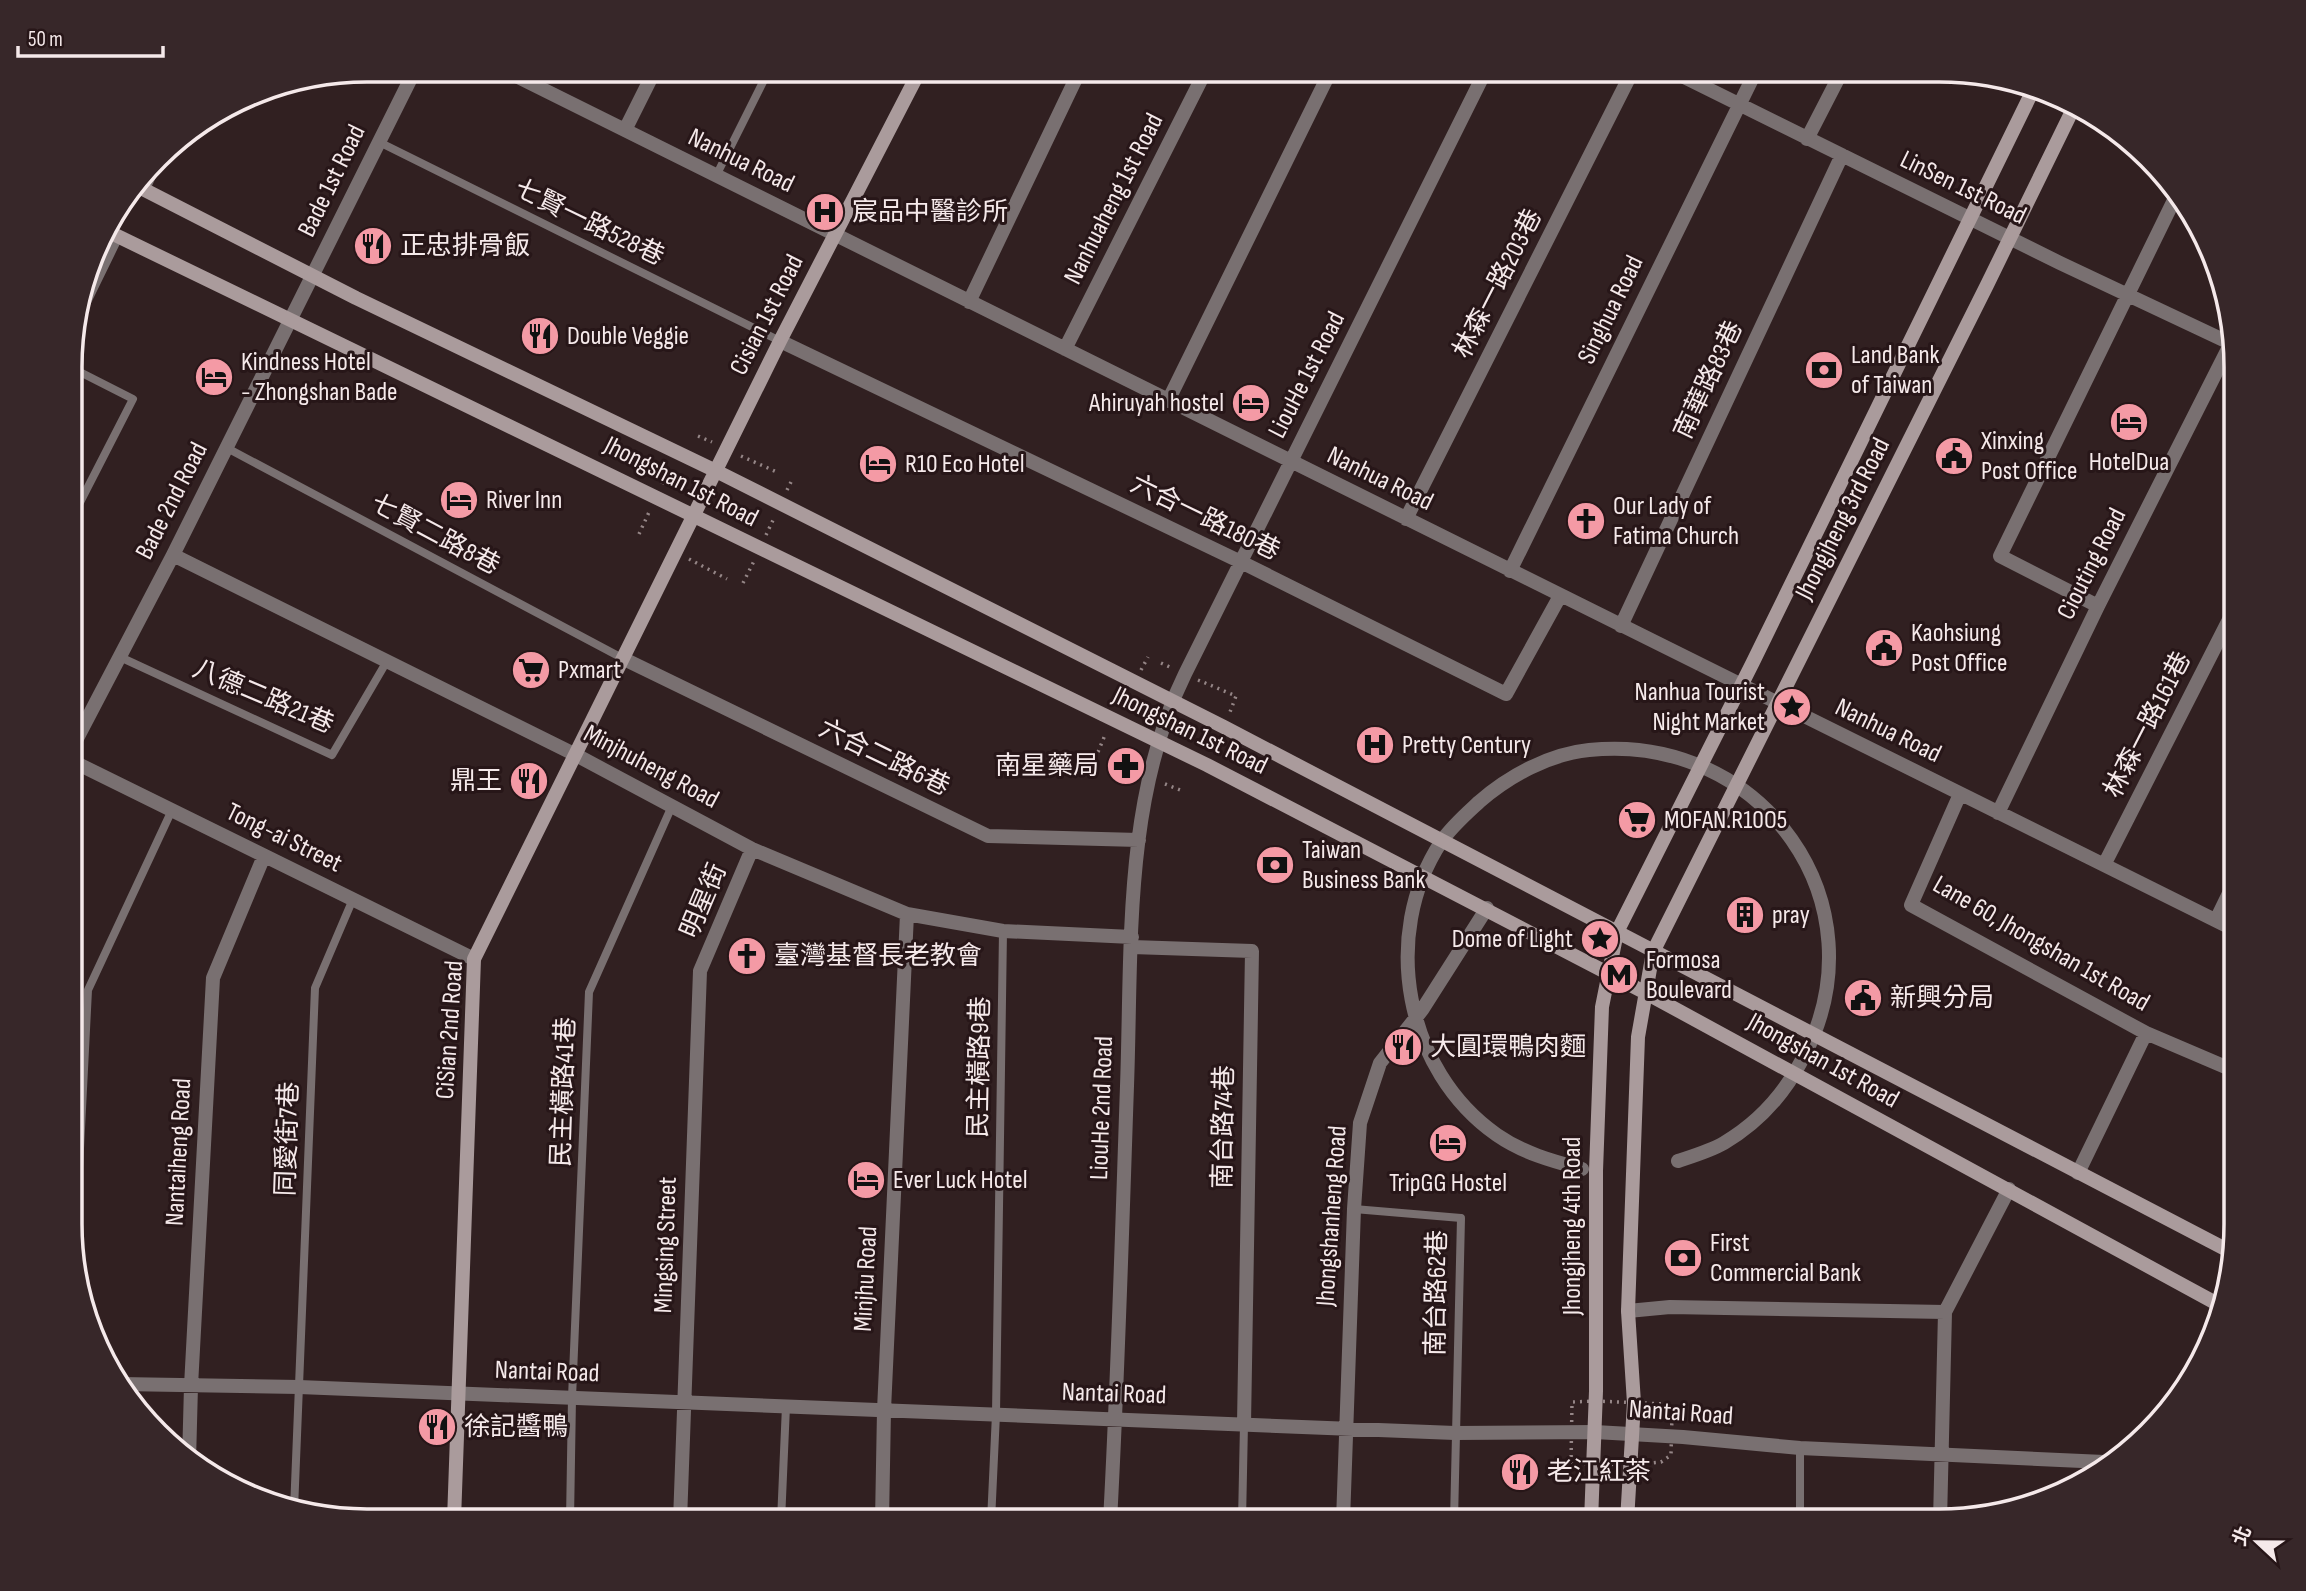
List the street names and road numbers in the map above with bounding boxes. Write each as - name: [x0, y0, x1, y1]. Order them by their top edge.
- street label: Nanhuaheng 1st Road: [1058, 108, 1170, 290]
- street label: Bade 1st Road: [292, 120, 372, 242]
- street label: Nanhua Road: [683, 122, 799, 200]
- street label: LinSen 1st Road: [1895, 144, 2031, 232]
- street label: 七賢一路528巷: [509, 173, 669, 273]
- street label: 林森一路203巷: [1447, 204, 1549, 364]
- street label: Cisian 1st Road: [724, 250, 810, 380]
- street label: Singhua Road: [1571, 251, 1651, 369]
- street label: LiouHe 1st Road: [1262, 307, 1352, 443]
- street label: 南華路83巷: [1668, 316, 1750, 444]
- street label: Jhongshan 1st Road: [598, 430, 763, 534]
- street label: Jhongjheng 3rd Road: [1788, 433, 1897, 606]
- street label: Bade 2nd Road: [129, 437, 215, 565]
- street label: Nanhua Road: [1322, 440, 1438, 518]
- street label: 六合一路180巷: [1125, 469, 1285, 567]
- street label: 七賢二路8巷: [365, 488, 505, 582]
- street label: Ciouting Road: [2051, 503, 2133, 625]
- street label: 林森一路161巷: [2098, 647, 2198, 803]
- street label: 八德二路21巷: [188, 653, 338, 741]
- street label: Jhongshan 1st Road: [1107, 680, 1272, 782]
- street label: Nanhua Road: [1830, 692, 1946, 770]
- street label: 六合二路6巷: [814, 713, 954, 803]
- street label: Minjhuheng Road: [578, 718, 724, 816]
- street label: Tong-ai Street: [221, 797, 347, 879]
- street label: 明星街: [674, 859, 734, 943]
- street label: Lane 60, Jhongshan 1st Road: [1927, 869, 2155, 1019]
- street label: CiSian 2nd Road: [430, 960, 470, 1100]
- street label: 民主橫路9巷: [963, 996, 997, 1138]
- street label: Jhongshan 1st Road: [1741, 1006, 1904, 1115]
- street label: 民主橫路41巷: [546, 1016, 582, 1168]
- street label: LiouHe 2nd Road: [1084, 1035, 1120, 1181]
- street label: 南台路74巷: [1207, 1065, 1241, 1189]
- street label: Nantaiheng Road: [160, 1077, 198, 1227]
- street label: 同愛街7巷: [271, 1081, 305, 1197]
- street label: Jhongshanheng Road: [1310, 1125, 1354, 1308]
- street label: Jhongjheng 4th Road: [1557, 1137, 1588, 1316]
- street label: Mingsing Street: [648, 1176, 684, 1314]
- street label: Minjhu Road: [848, 1226, 884, 1332]
- street label: 南台路62巷: [1420, 1230, 1454, 1356]
- street label: Nantai Road: [494, 1355, 600, 1389]
- street label: Nantai Road: [1061, 1377, 1167, 1411]
- street label: Nantai Road: [1628, 1394, 1734, 1432]

